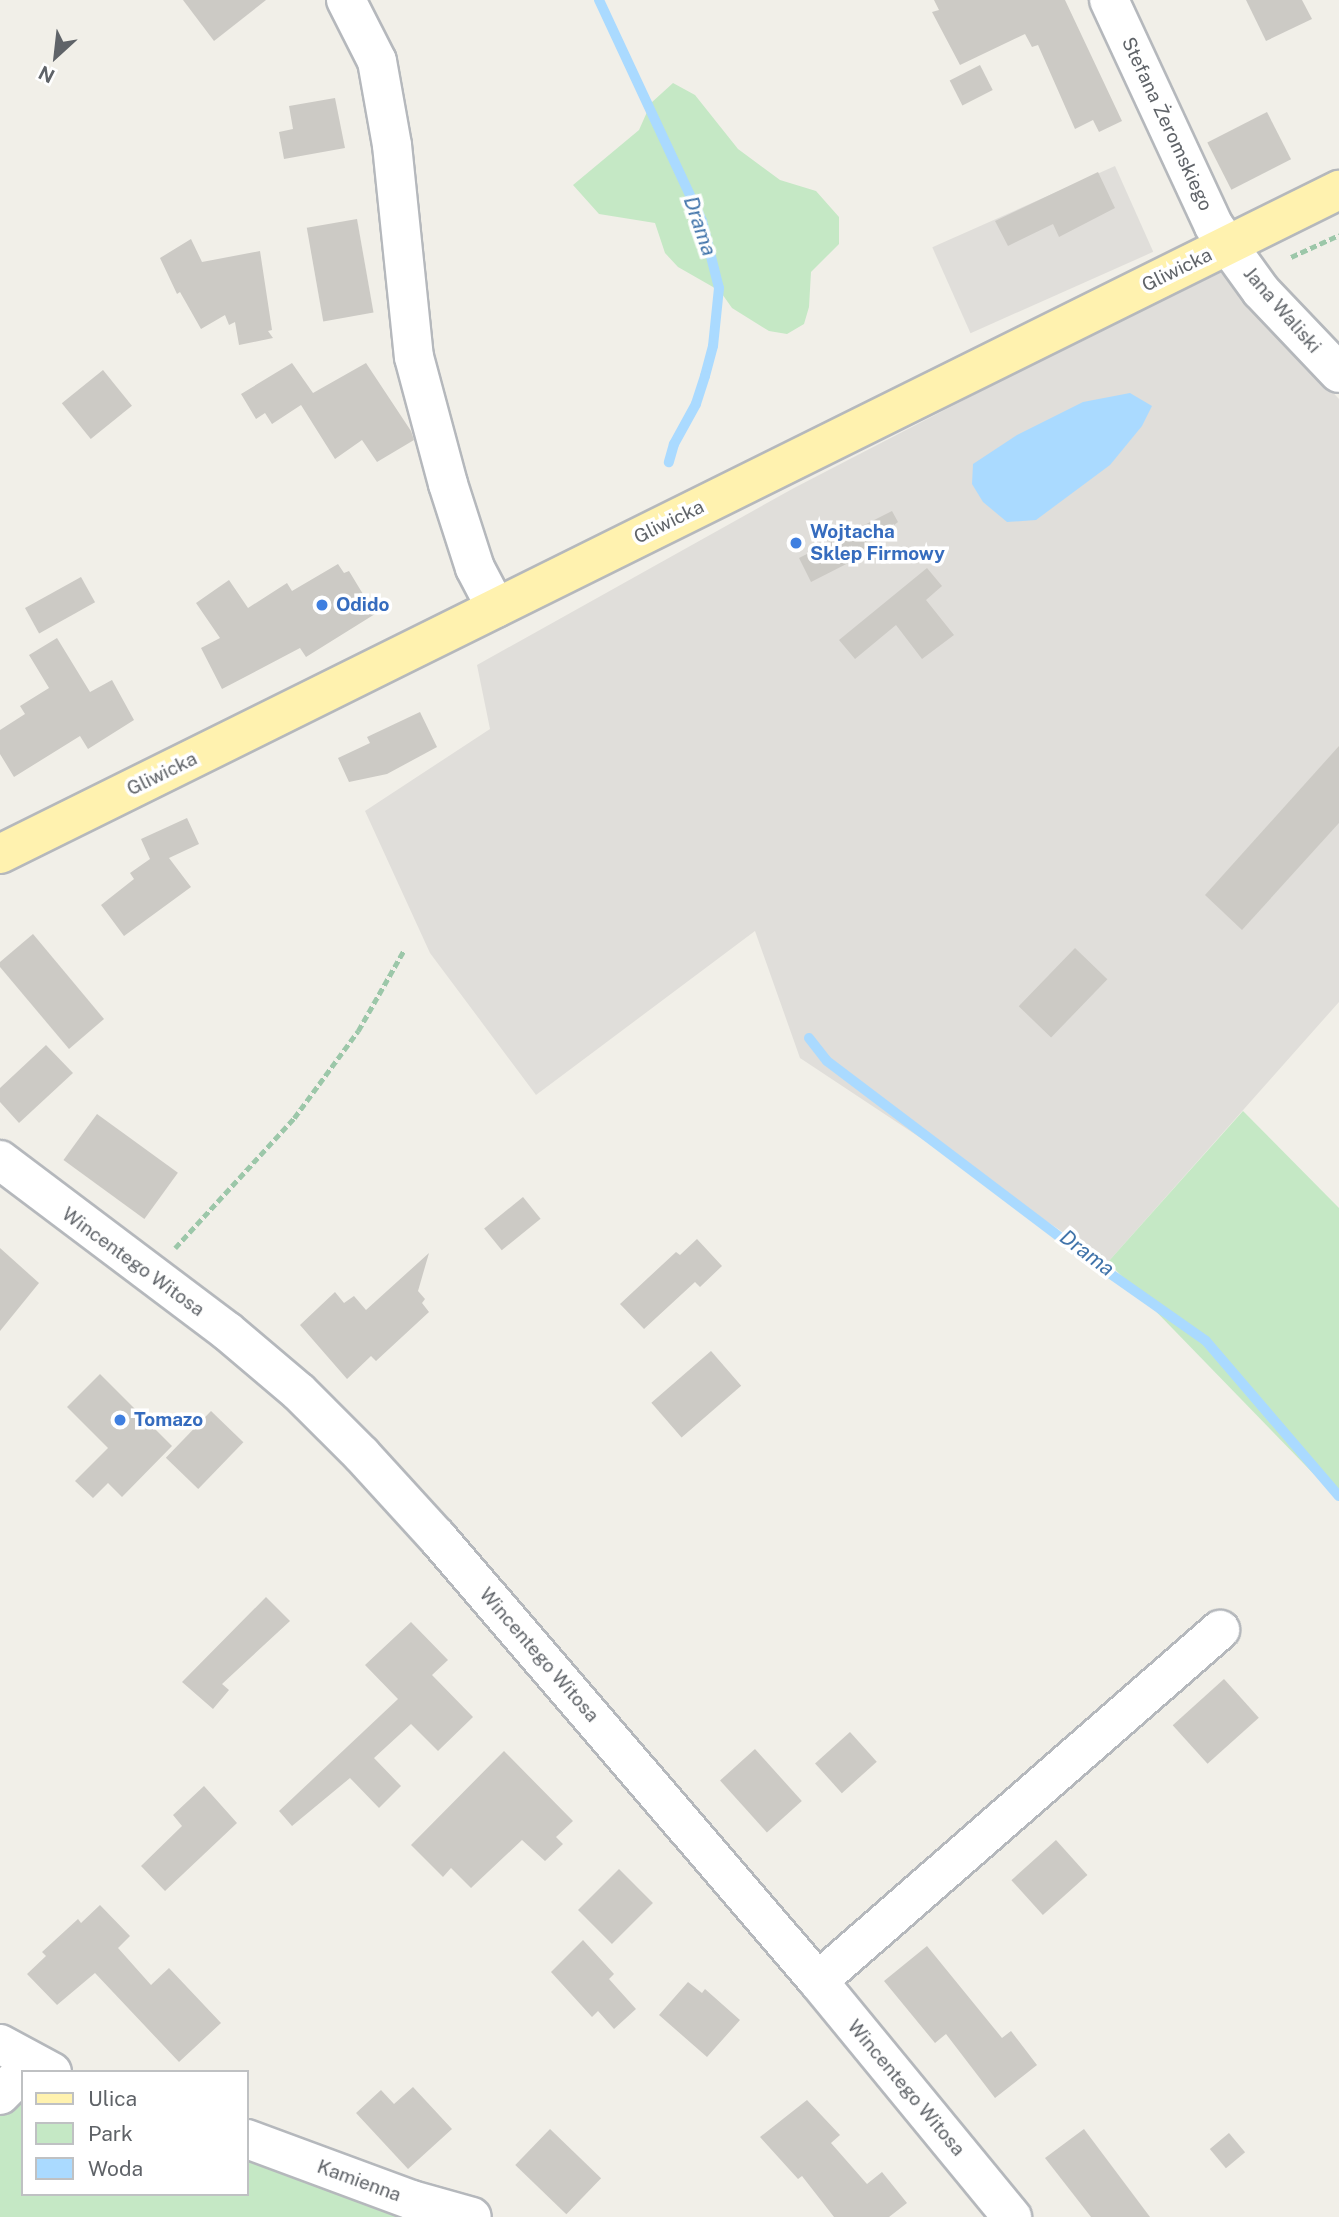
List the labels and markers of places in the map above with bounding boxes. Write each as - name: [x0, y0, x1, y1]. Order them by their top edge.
- place label: Wojtacha Sklep Firmowy: [810, 521, 945, 565]
- marker: Wojtacha Sklep Firmowy: [788, 535, 804, 551]
- place label: Odido: [336, 594, 389, 616]
- marker: Odido: [314, 597, 330, 613]
- place label: Tomazo: [134, 1409, 203, 1431]
- marker: Tomazo: [112, 1412, 128, 1428]

